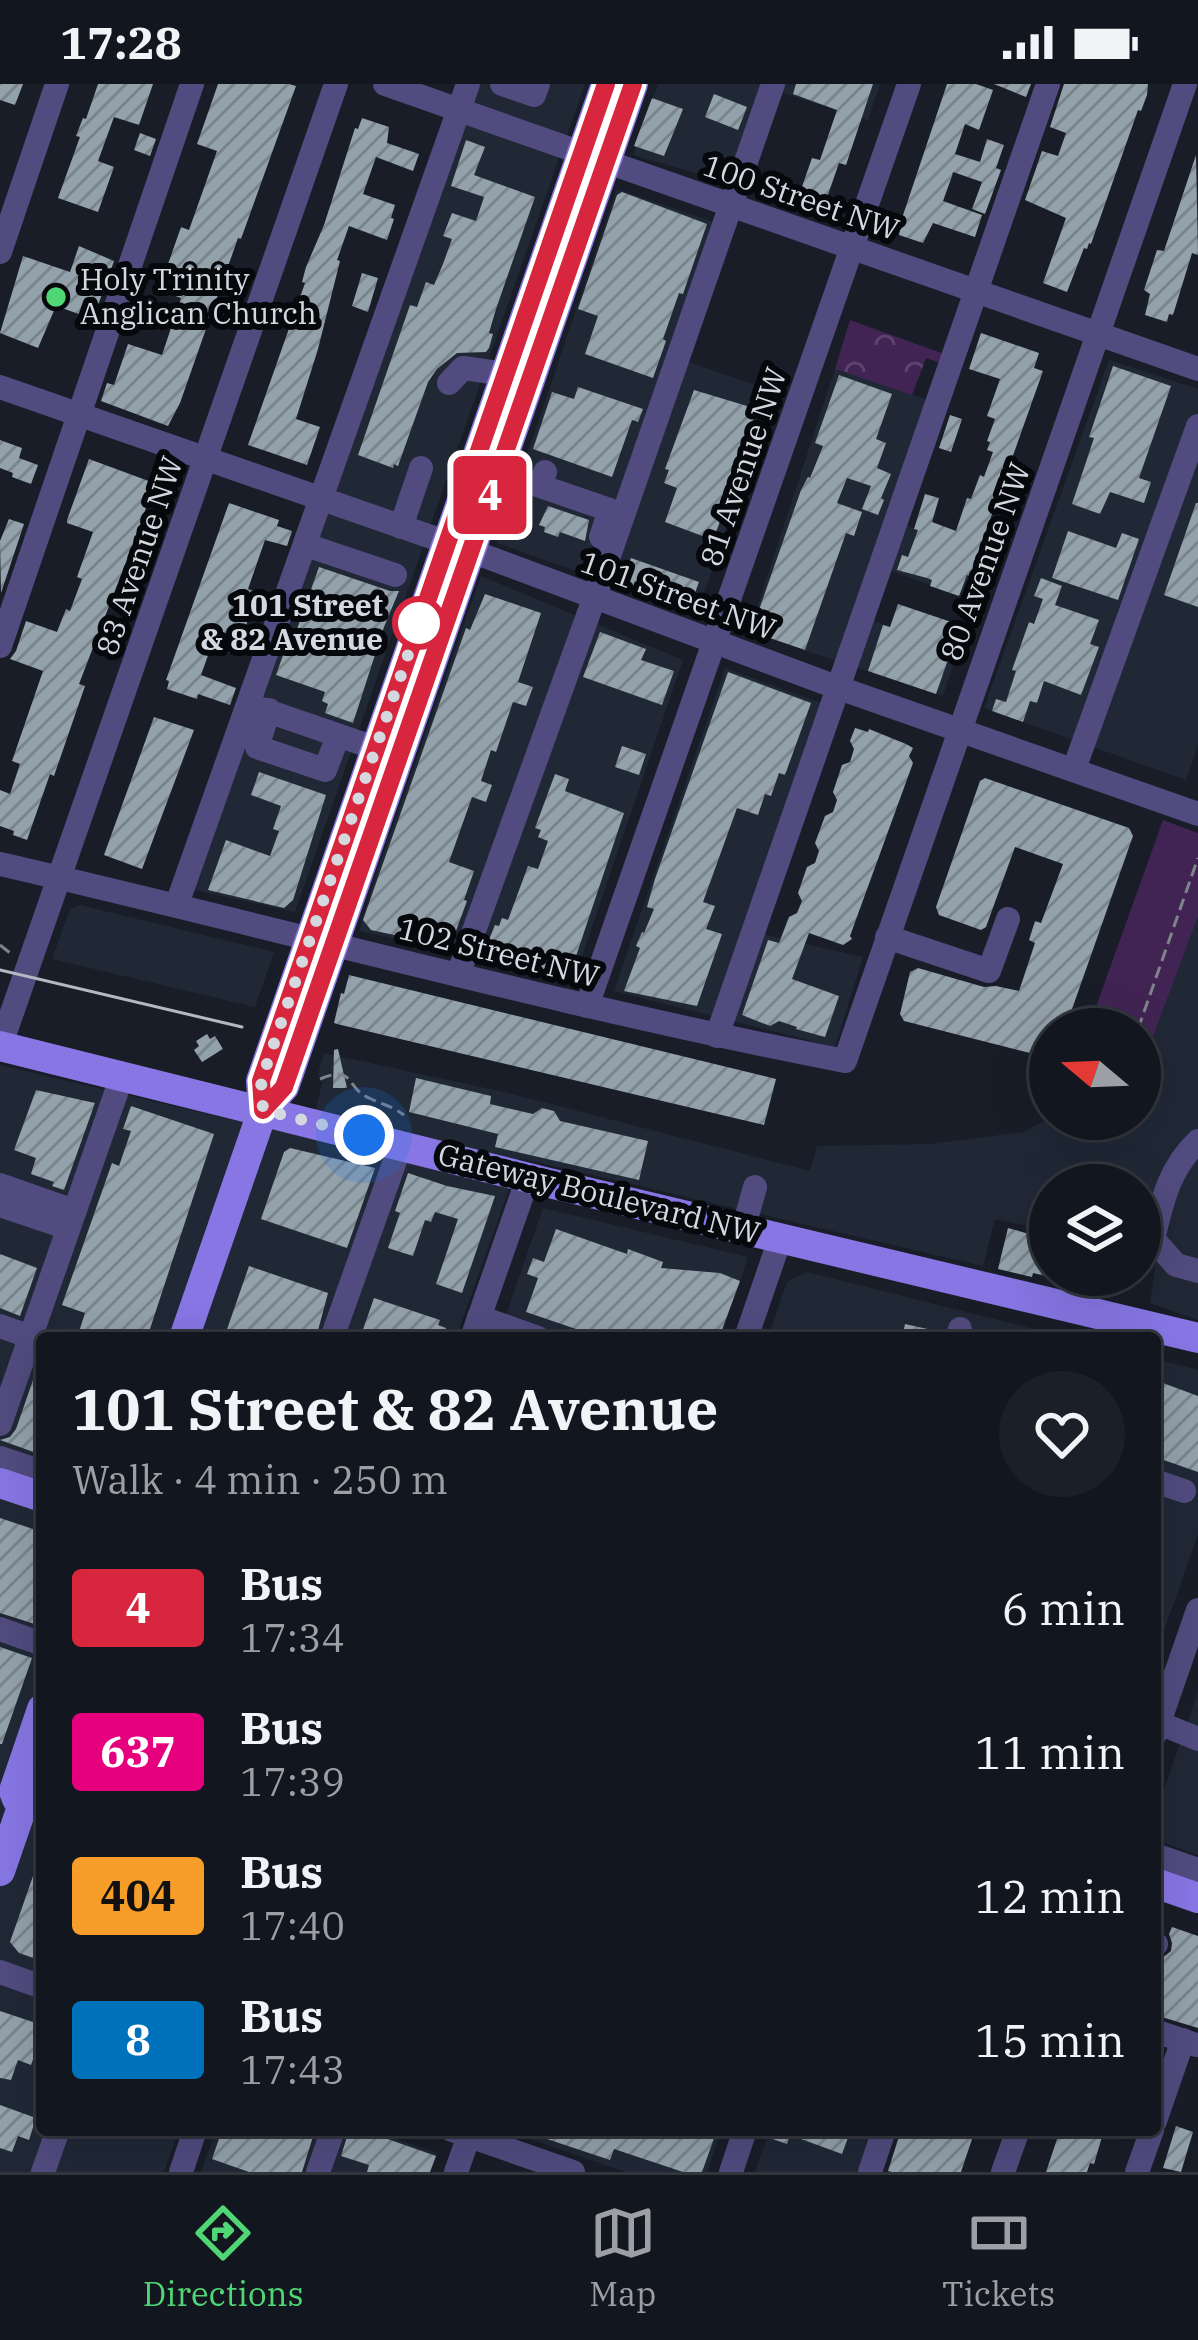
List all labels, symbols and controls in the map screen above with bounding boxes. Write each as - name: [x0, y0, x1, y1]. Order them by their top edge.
- text: 17:28: [60, 13, 182, 71]
- street label: 100 Street NW: [698, 145, 905, 248]
- place label: Holy Trinity Anglican Church: [80, 259, 317, 332]
- marker: Holy Trinity Anglican Church: [43, 284, 69, 310]
- street label: 81 Avenue NW: [690, 362, 795, 571]
- street label: 83 Avenue NW: [86, 451, 191, 660]
- line badge: 4: [451, 456, 529, 534]
- street label: 80 Avenue NW: [931, 457, 1038, 666]
- text: 4: [477, 467, 503, 522]
- street label: 101 Street NW: [576, 541, 781, 648]
- place label: 101 Street & 82 Avenue: [201, 585, 383, 658]
- marker: 101 Street & 82 Avenue: [394, 598, 444, 648]
- street label: 102 Street NW: [395, 908, 603, 995]
- north arrow: [1029, 1008, 1161, 1140]
- map controls: [1029, 1008, 1161, 1296]
- your location: [334, 1105, 394, 1165]
- street label: Gateway Boulevard NW: [434, 1134, 764, 1251]
- button: layers: [1029, 1164, 1161, 1296]
- button: heart: [999, 1371, 1125, 1497]
- text: 101 Street & 82 Avenue: [72, 1372, 718, 1446]
- text: Walk · 4 min · 250 m: [72, 1454, 448, 1505]
- text: Bus: [240, 1554, 323, 1612]
- text: 6 min: [1002, 1579, 1125, 1637]
- text: 4: [125, 1580, 151, 1635]
- text: 17:34: [240, 1612, 345, 1663]
- text: Bus: [240, 1698, 323, 1756]
- text: 11 min: [975, 1723, 1125, 1781]
- text: 637: [100, 1724, 176, 1779]
- text: 17:39: [240, 1756, 345, 1807]
- text: Bus: [240, 1842, 323, 1900]
- text: 12 min: [975, 1867, 1125, 1925]
- text: 404: [100, 1868, 176, 1923]
- text: 17:40: [240, 1900, 345, 1951]
- text: Bus: [240, 1986, 323, 2044]
- text: 15 min: [975, 2011, 1125, 2069]
- text: 8: [125, 2012, 151, 2067]
- text: 17:43: [240, 2044, 345, 2095]
- tab: Directions: [143, 2200, 304, 2315]
- tab: Map: [589, 2200, 656, 2315]
- tab: Tickets: [942, 2200, 1055, 2315]

